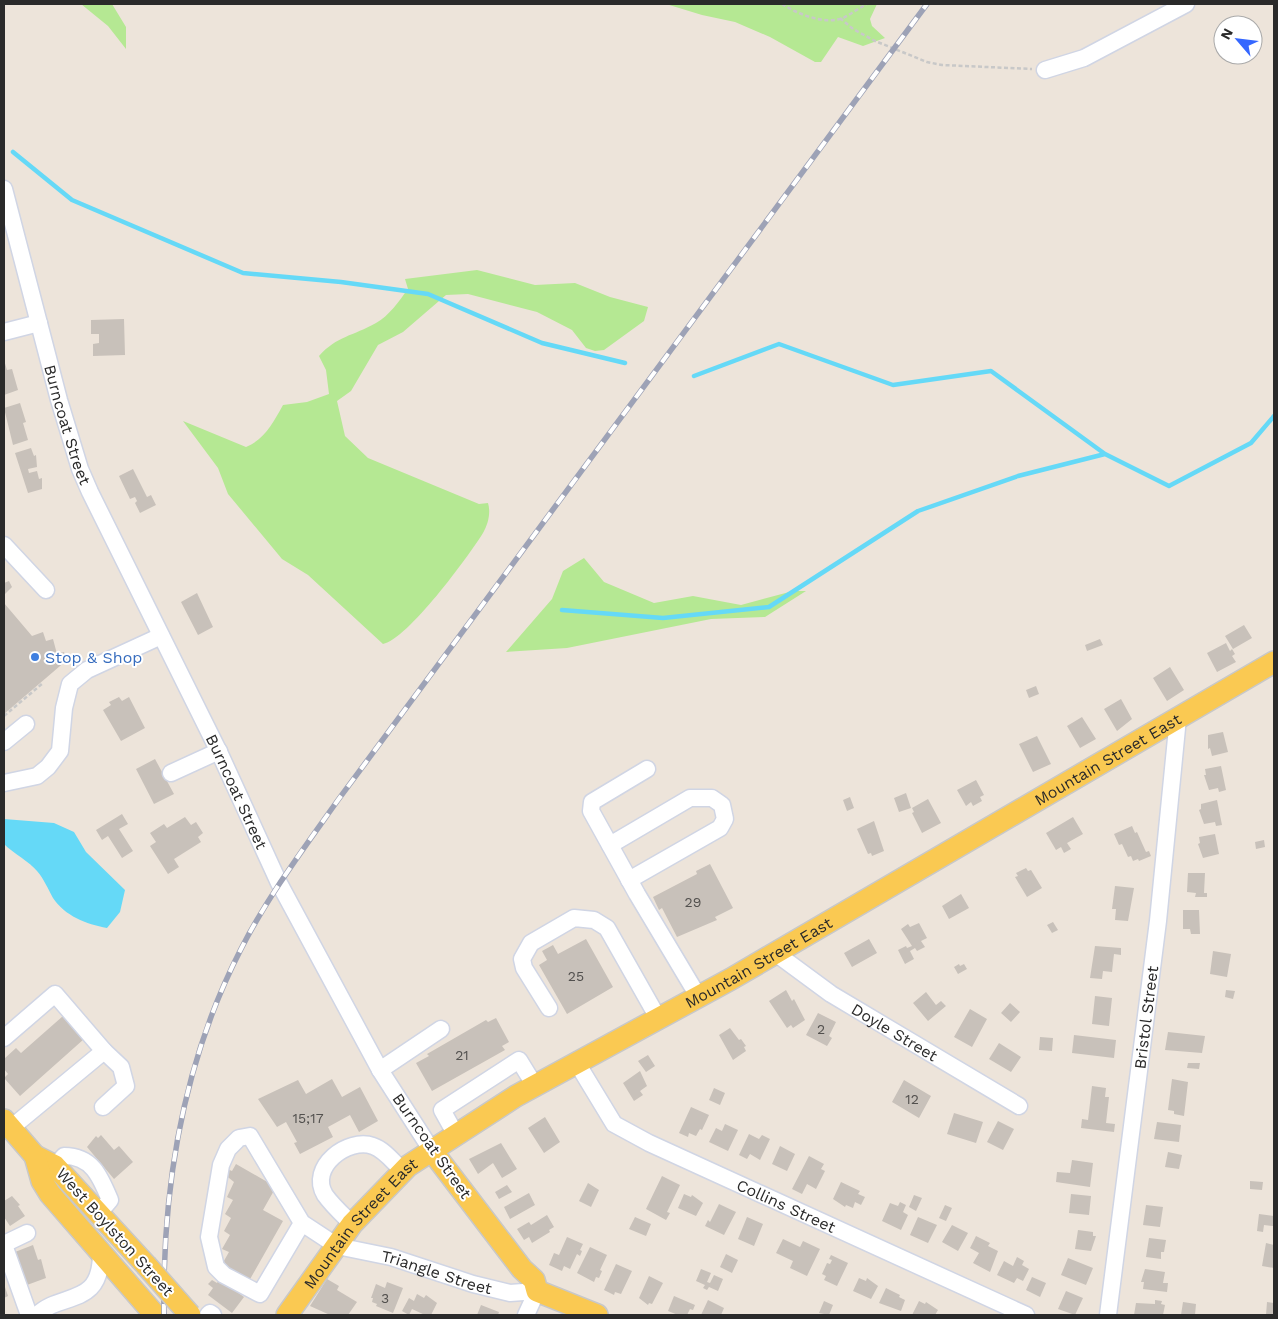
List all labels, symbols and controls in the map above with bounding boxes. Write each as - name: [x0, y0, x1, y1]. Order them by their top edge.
- north arrow: [1213, 15, 1263, 65]
- text: N: [1217, 26, 1236, 42]
- street label: Burncoat Street: [41, 362, 95, 488]
- place label: Stop & Shop: [45, 648, 142, 667]
- marker: Stop & Shop: [29, 651, 41, 663]
- street label: Mountain Street East: [1031, 709, 1184, 809]
- street label: Burncoat Street: [202, 731, 272, 852]
- house number: 29: [685, 894, 701, 910]
- street label: Mountain Street East: [682, 913, 836, 1012]
- street label: Bristol Street: [1130, 964, 1162, 1070]
- house number: 25: [568, 968, 584, 984]
- street label: Doyle Street: [848, 999, 942, 1065]
- house number: 2: [817, 1021, 825, 1037]
- house number: 21: [455, 1047, 469, 1063]
- street label: Burncoat Street: [389, 1090, 476, 1203]
- house number: 12: [905, 1091, 919, 1107]
- house number: 15;17: [292, 1110, 324, 1126]
- street label: Mountain Street East: [300, 1153, 421, 1292]
- street label: West Boylston Street: [52, 1164, 178, 1300]
- street label: Collins Street: [734, 1175, 839, 1237]
- street label: Triangle Street: [380, 1246, 494, 1298]
- house number: 3: [381, 1290, 389, 1306]

